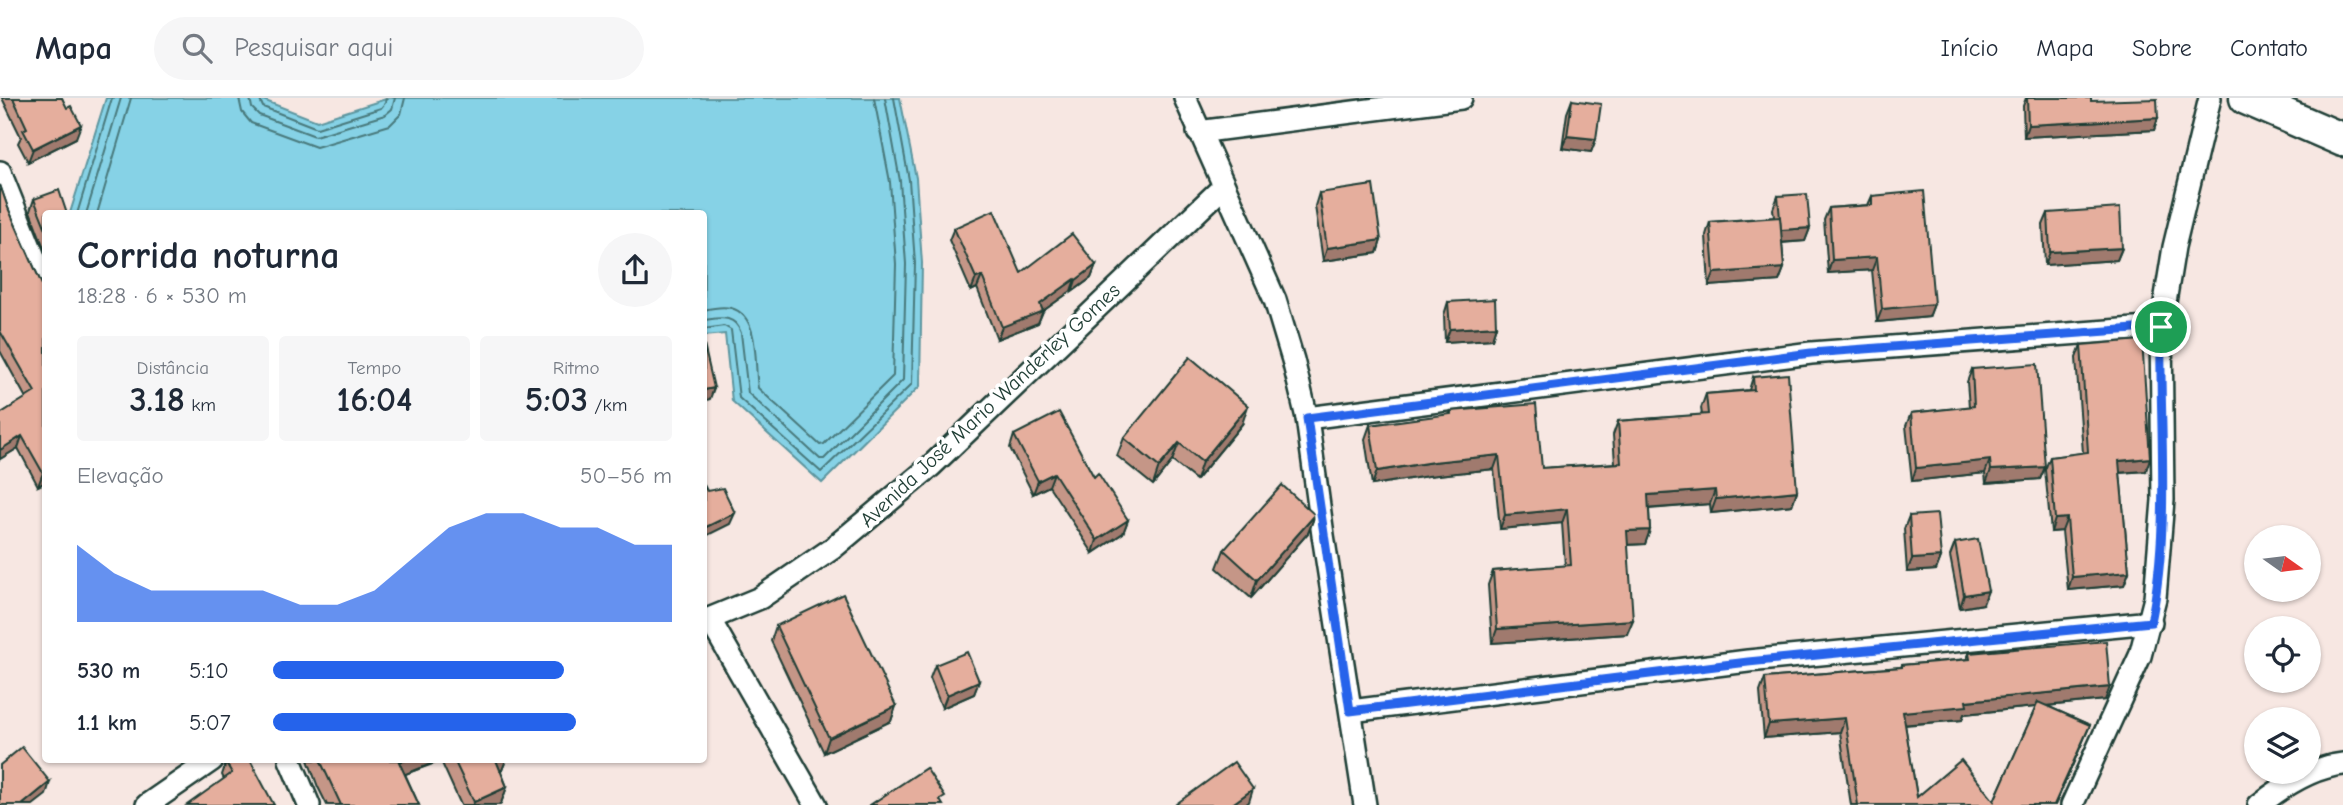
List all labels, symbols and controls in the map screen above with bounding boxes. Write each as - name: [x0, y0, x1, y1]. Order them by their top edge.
- search box: [154, 17, 644, 80]
- text: Mapa: [35, 29, 112, 67]
- icon: search: [178, 29, 216, 67]
- text: Pesquisar aqui: [234, 33, 393, 63]
- text: Início: [1940, 34, 1998, 62]
- text: Mapa: [2036, 34, 2094, 62]
- text: Sobre: [2132, 34, 2192, 62]
- text: Contato: [2230, 34, 2308, 62]
- button: share: [598, 233, 672, 307]
- text: Corrida noturna: [77, 234, 340, 278]
- street label: Avenida José Mario Wanderley Gomes: [855, 278, 1125, 532]
- text: 18:28 · 6 × 530 m: [77, 282, 247, 309]
- pin: [2131, 297, 2191, 357]
- icon: arrive: [2142, 308, 2180, 346]
- text: Distância: [137, 357, 209, 379]
- text: Tempo: [348, 357, 401, 379]
- text: Ritmo: [553, 357, 600, 379]
- text: 3.18: [130, 379, 185, 420]
- text: 16:04: [337, 379, 412, 420]
- text: 5:03: [525, 379, 588, 420]
- text: km: [185, 394, 216, 416]
- text: /km: [588, 394, 627, 416]
- text: Elevação: [77, 462, 164, 489]
- text: 50–56 m: [580, 462, 672, 489]
- north arrow: [2244, 525, 2320, 602]
- map controls: [2244, 525, 2321, 784]
- button: locate: [2244, 616, 2321, 693]
- text: 530 m: [77, 657, 140, 684]
- text: 5:10: [189, 657, 229, 684]
- button: layers: [2244, 707, 2321, 784]
- text: 1.1 km: [77, 709, 137, 736]
- text: 5:07: [189, 709, 231, 736]

